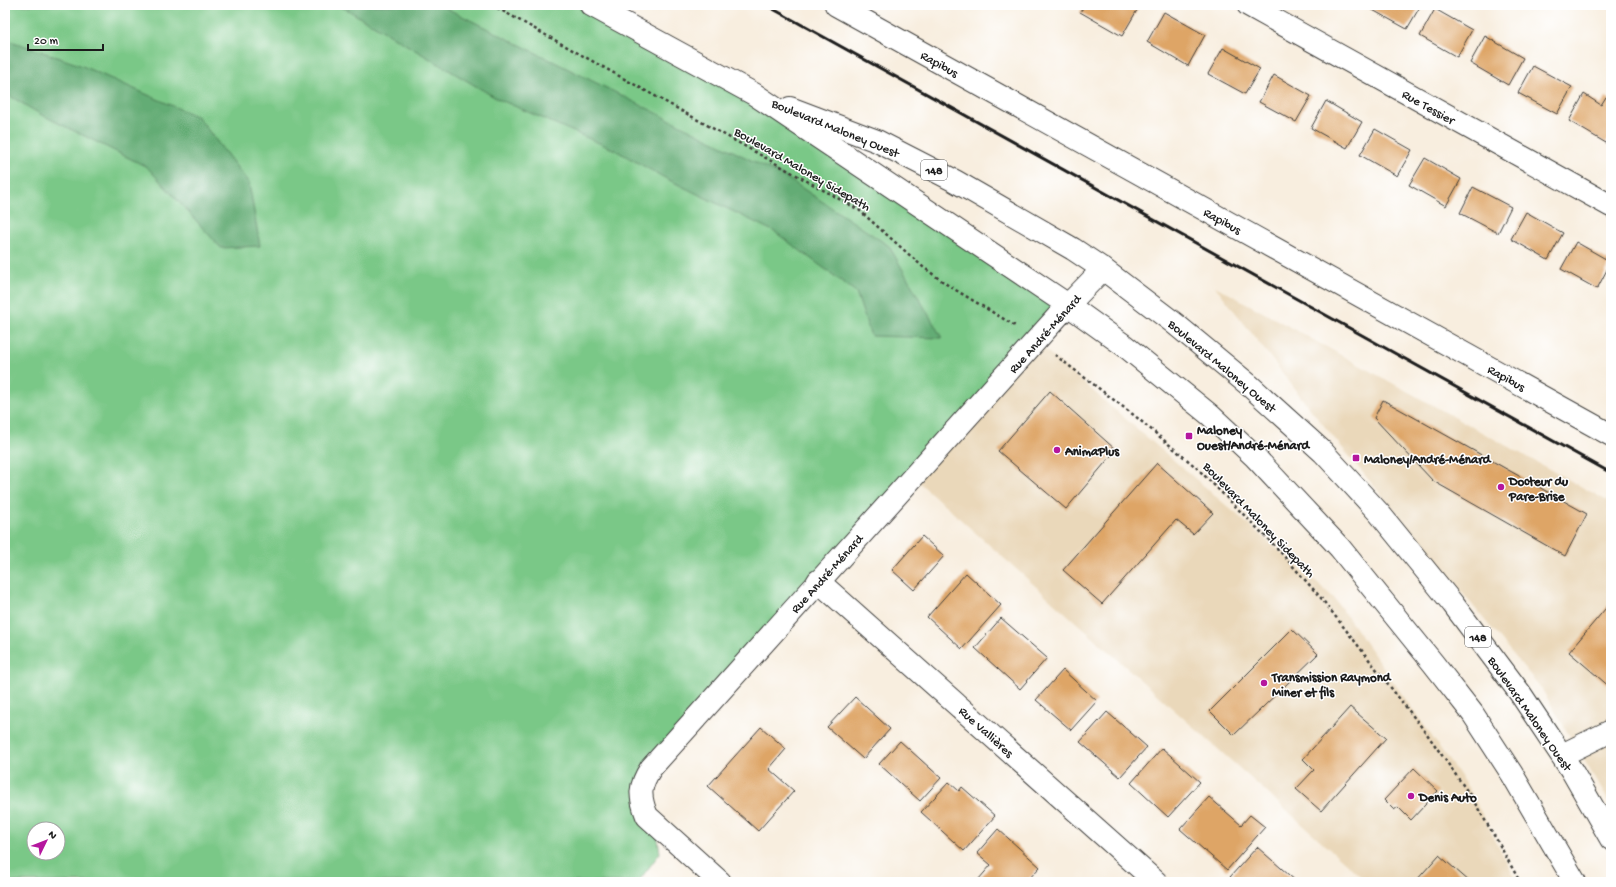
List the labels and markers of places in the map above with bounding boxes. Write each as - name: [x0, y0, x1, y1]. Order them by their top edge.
- place label: Maloney Ouest/André-Ménard: [1197, 424, 1310, 454]
- marker: Maloney Ouest/André-Ménard: [1184, 431, 1194, 441]
- marker: AnimaPlus: [1052, 445, 1062, 455]
- place label: AnimaPlus: [1064, 445, 1120, 460]
- marker: Maloney/André-Ménard: [1351, 453, 1361, 463]
- place label: Maloney/André-Ménard: [1364, 453, 1492, 468]
- place label: Docteur du Pare-Brise: [1508, 475, 1569, 505]
- marker: Docteur du Pare-Brise: [1496, 482, 1506, 492]
- place label: Transmission Raymond Miner et fils: [1271, 671, 1392, 701]
- marker: Transmission Raymond Miner et fils: [1259, 678, 1269, 688]
- marker: Denis Auto: [1406, 791, 1416, 801]
- place label: Denis Auto: [1418, 791, 1477, 806]

